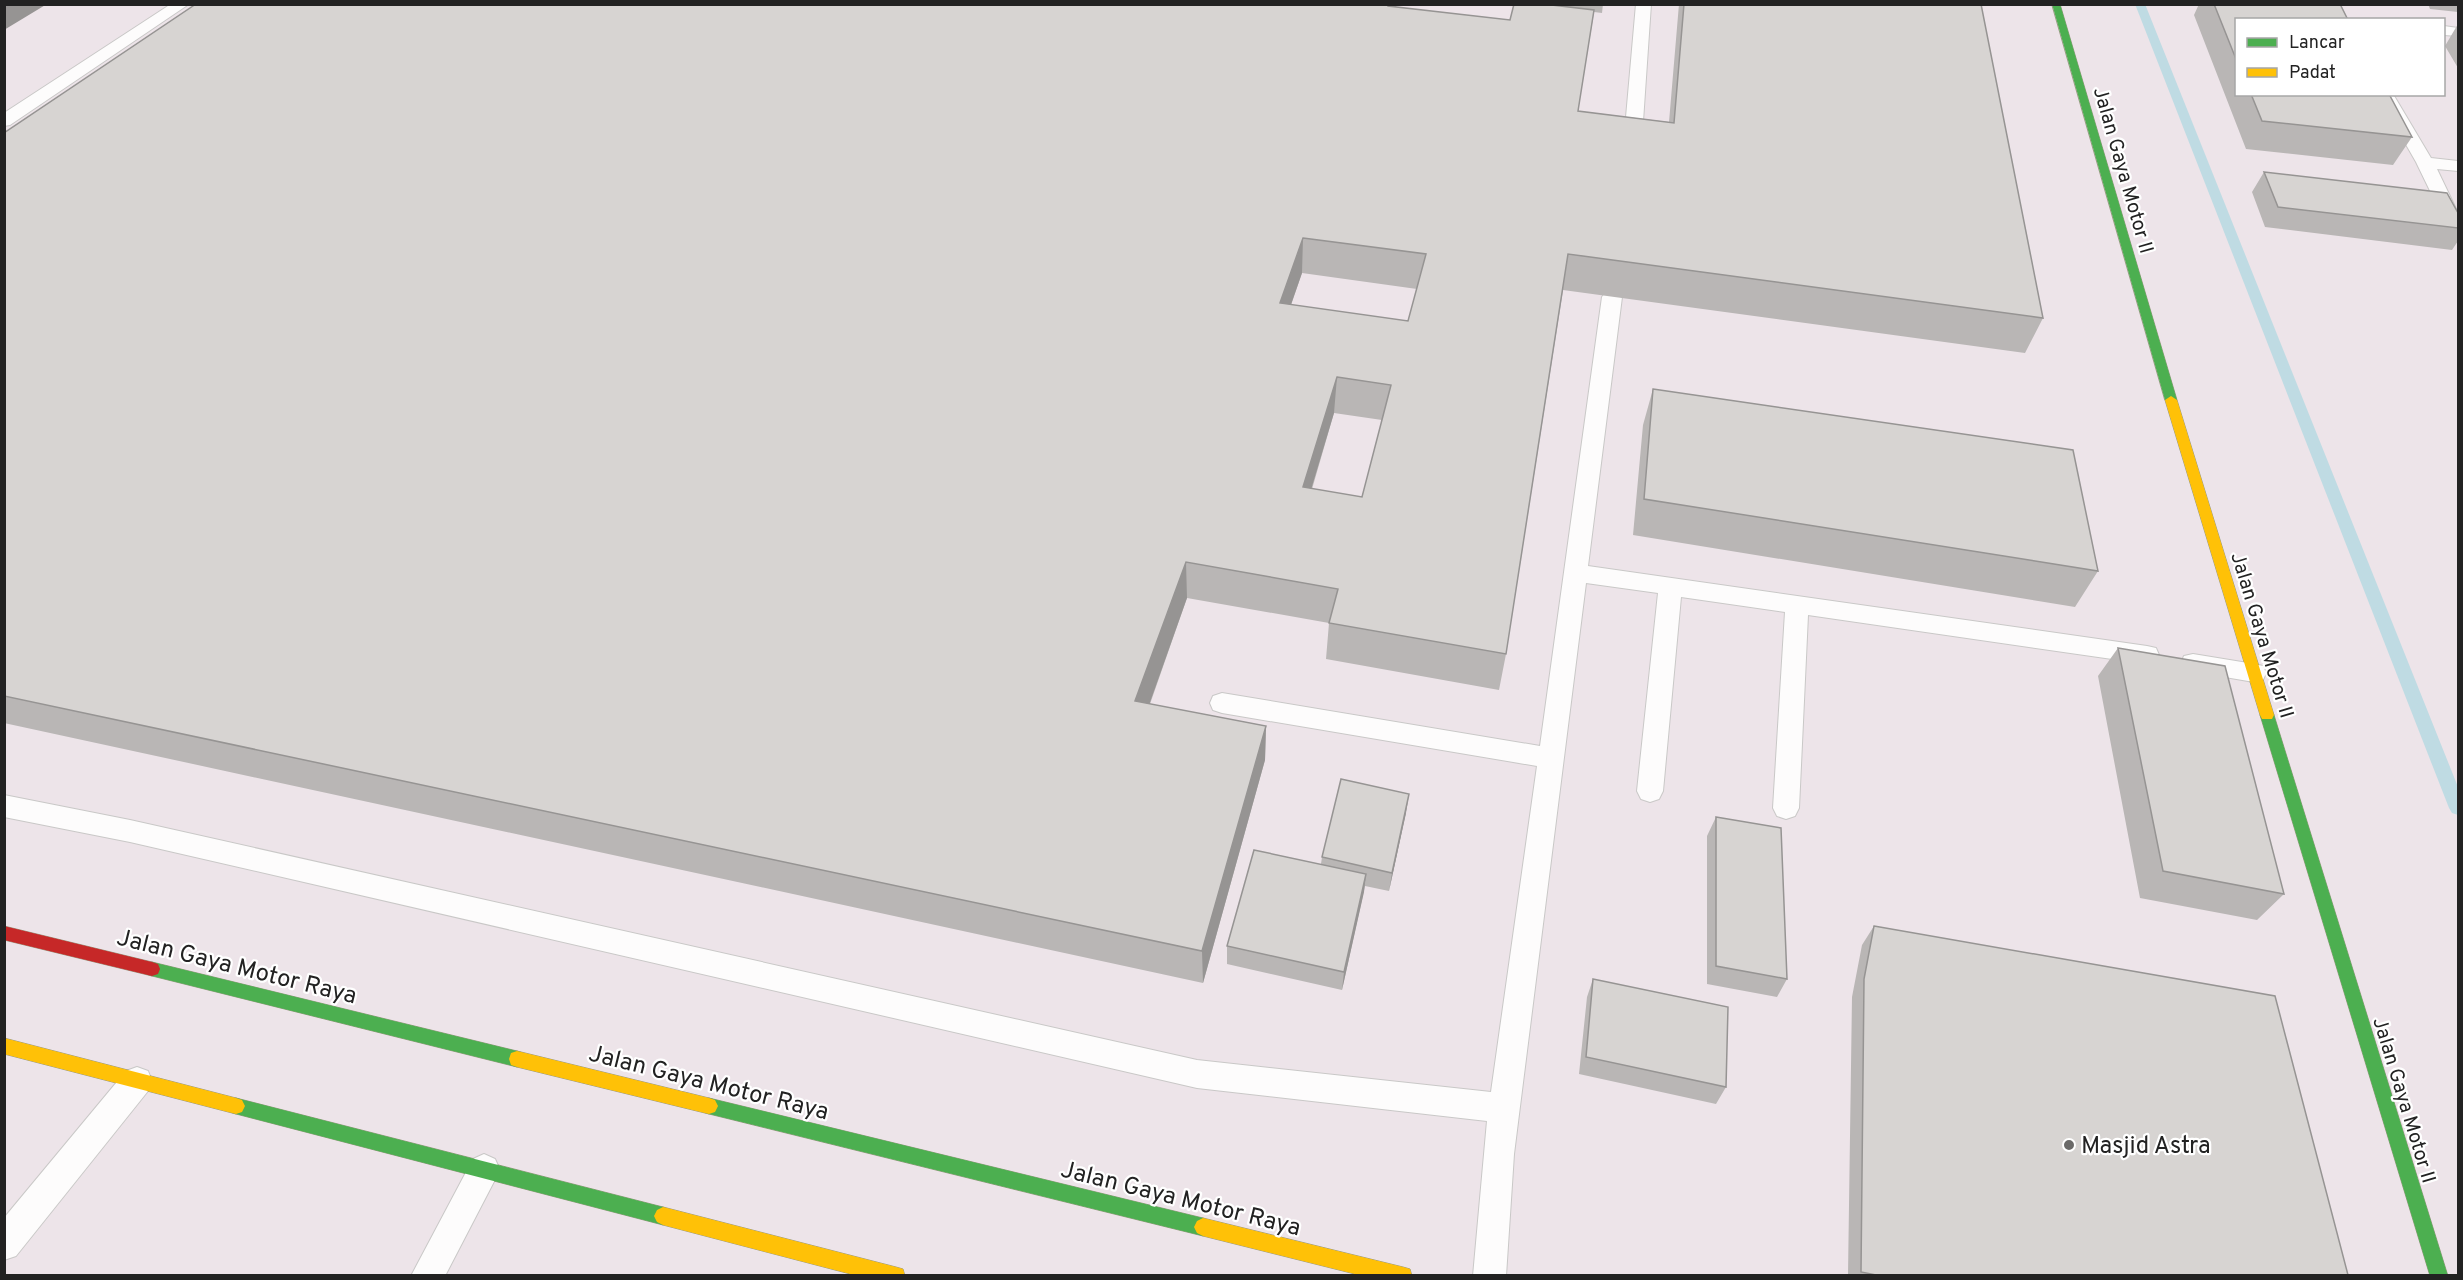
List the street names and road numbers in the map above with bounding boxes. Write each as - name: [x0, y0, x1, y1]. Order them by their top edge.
- street label: Jalan Gaya Motor II: [2086, 84, 2158, 257]
- street label: Jalan Gaya Motor II: [2223, 549, 2299, 722]
- street label: Jalan Gaya Motor Raya: [113, 924, 360, 1012]
- street label: Jalan Gaya Motor II: [2365, 1014, 2441, 1187]
- street label: Jalan Gaya Motor Raya: [585, 1040, 832, 1128]
- street label: Jalan Gaya Motor Raya: [1057, 1156, 1304, 1244]

